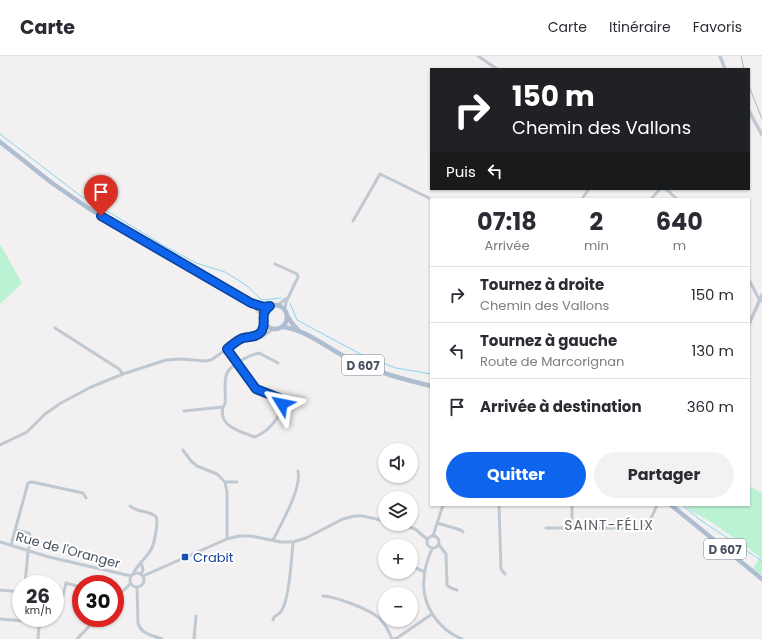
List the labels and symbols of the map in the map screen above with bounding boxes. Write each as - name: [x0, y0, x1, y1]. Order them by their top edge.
- pin: [84, 175, 118, 216]
- road number: D 607: [342, 355, 384, 375]
- position arrow: [261, 383, 303, 425]
- district label: SAINT-FÉLIX: [564, 515, 654, 535]
- street label: Rue de l'Oranger: [14, 527, 122, 573]
- road number: D 607: [704, 539, 746, 559]
- place label: Crabit: [193, 548, 234, 567]
- marker: Crabit: [180, 552, 190, 562]
- speed limit sign: 30: [72, 575, 124, 627]

